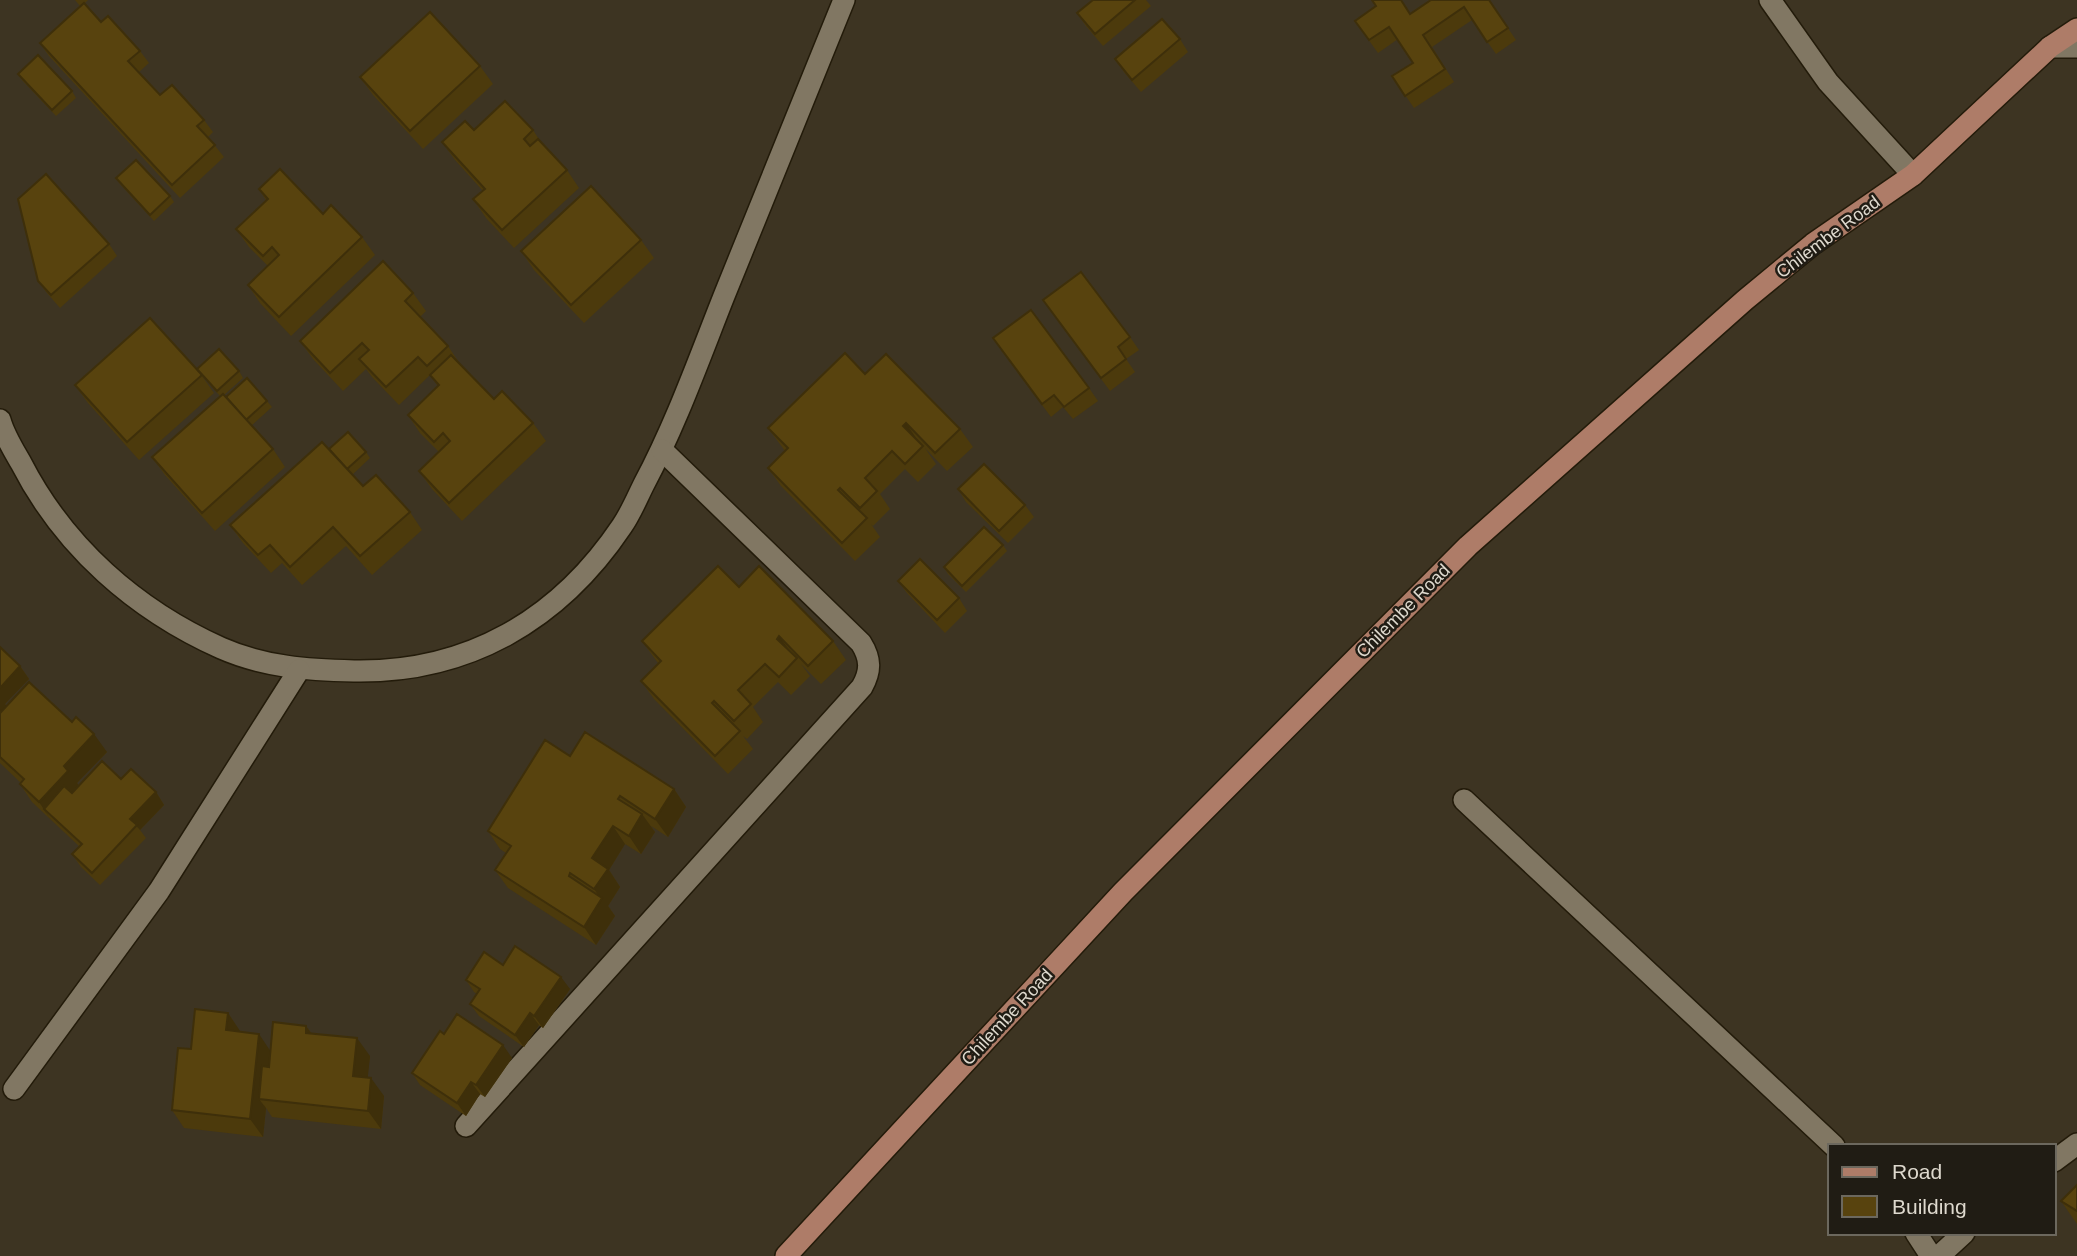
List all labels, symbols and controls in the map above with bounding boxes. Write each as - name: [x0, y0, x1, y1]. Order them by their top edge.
- street label: Chilembe Road: [1772, 192, 1884, 282]
- street label: Chilembe Road: [1352, 560, 1454, 662]
- street label: Chilembe Road: [957, 965, 1057, 1069]
- legend: [1828, 1144, 2056, 1235]
- text: Road: [1892, 1160, 1942, 1183]
- text: Building: [1892, 1195, 1967, 1218]

